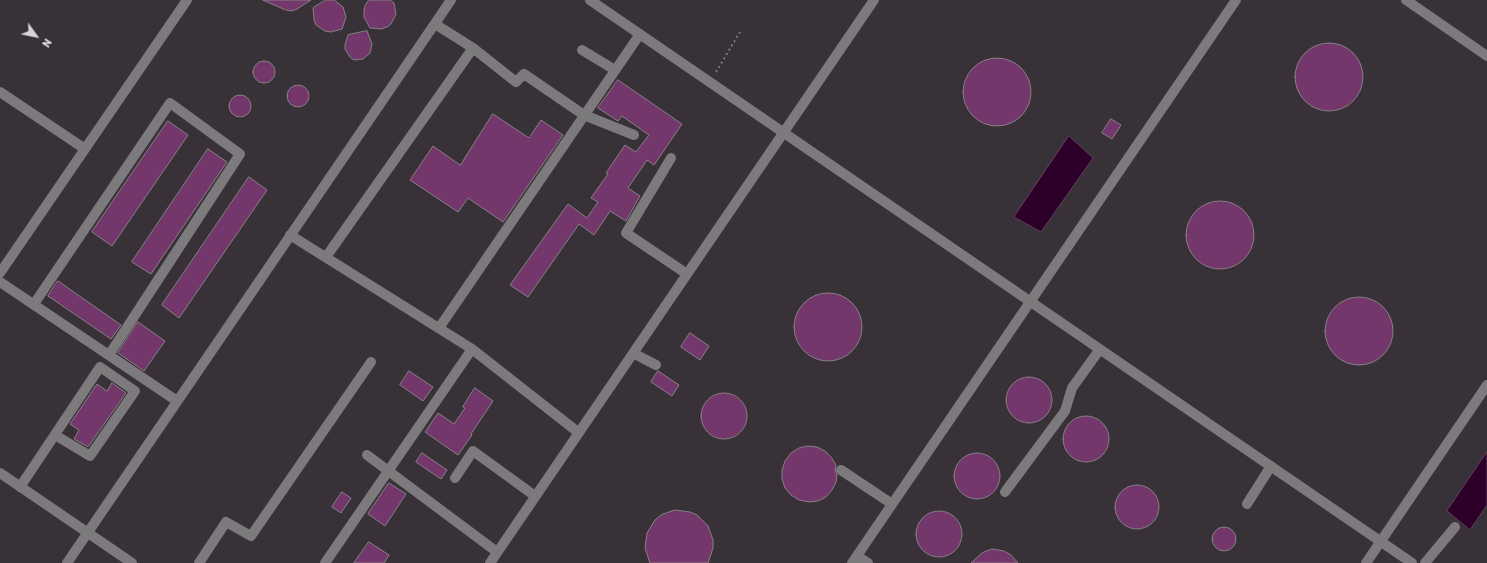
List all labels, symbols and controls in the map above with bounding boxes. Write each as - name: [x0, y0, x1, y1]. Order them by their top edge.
- north arrow: [16, 16, 56, 56]
- text: N: [39, 36, 54, 50]

